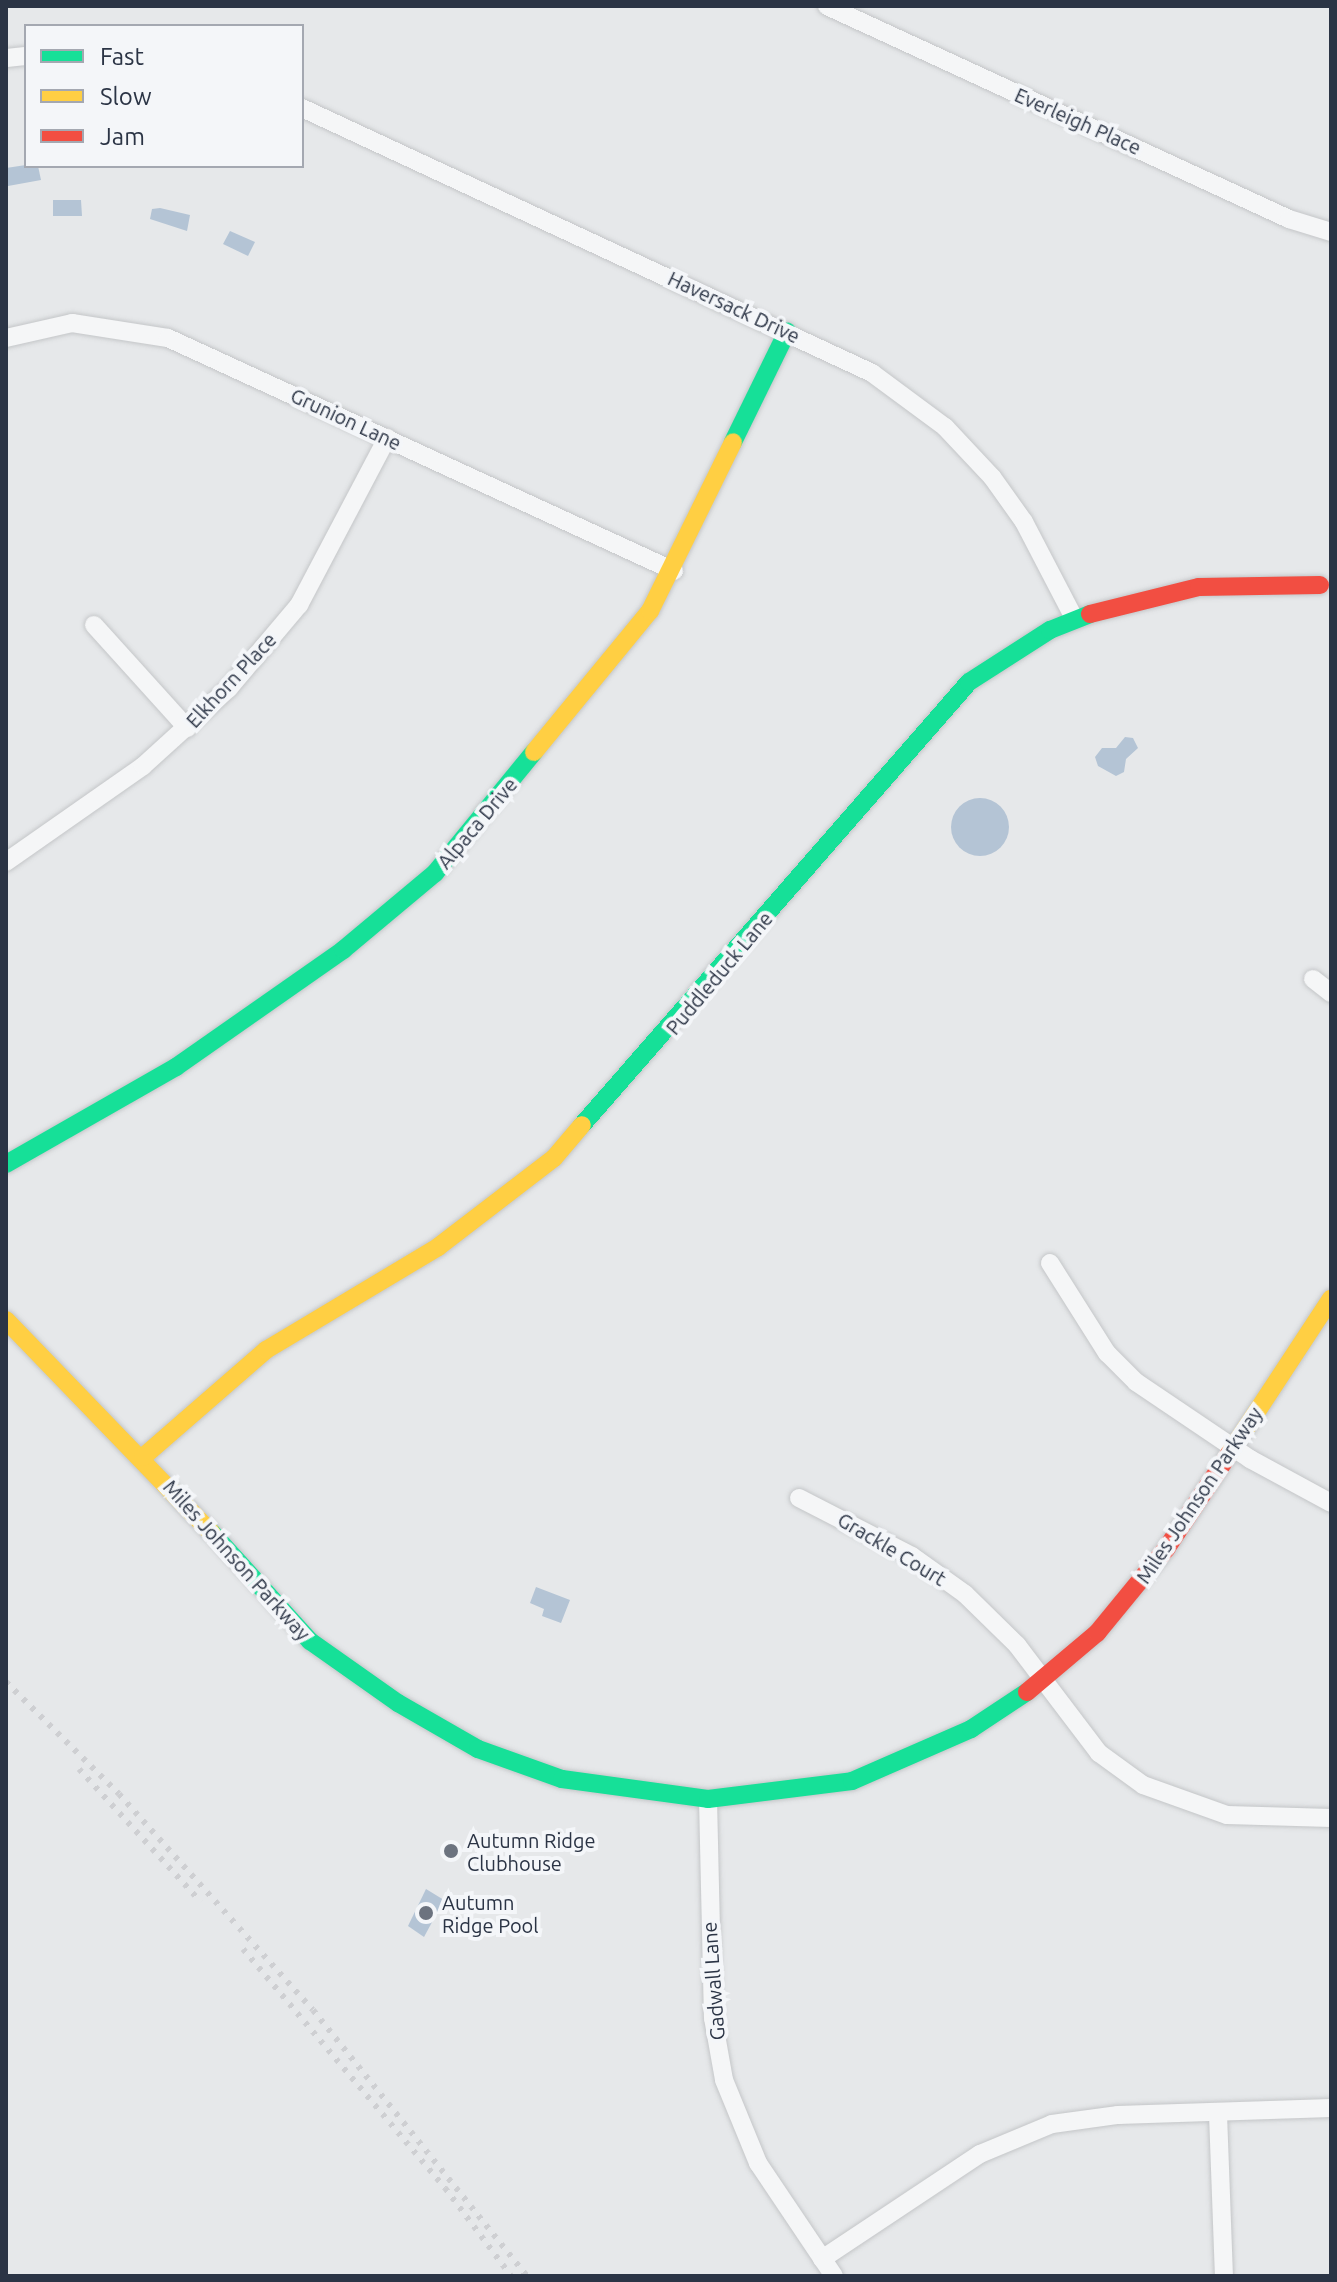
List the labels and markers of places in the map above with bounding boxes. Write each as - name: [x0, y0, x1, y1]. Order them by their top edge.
- place label: Autumn Ridge Clubhouse: [467, 1828, 596, 1875]
- marker: Autumn Ridge Clubhouse: [442, 1842, 460, 1860]
- place label: Autumn Ridge Pool: [442, 1890, 539, 1937]
- marker: Autumn Ridge Pool: [417, 1904, 435, 1922]

